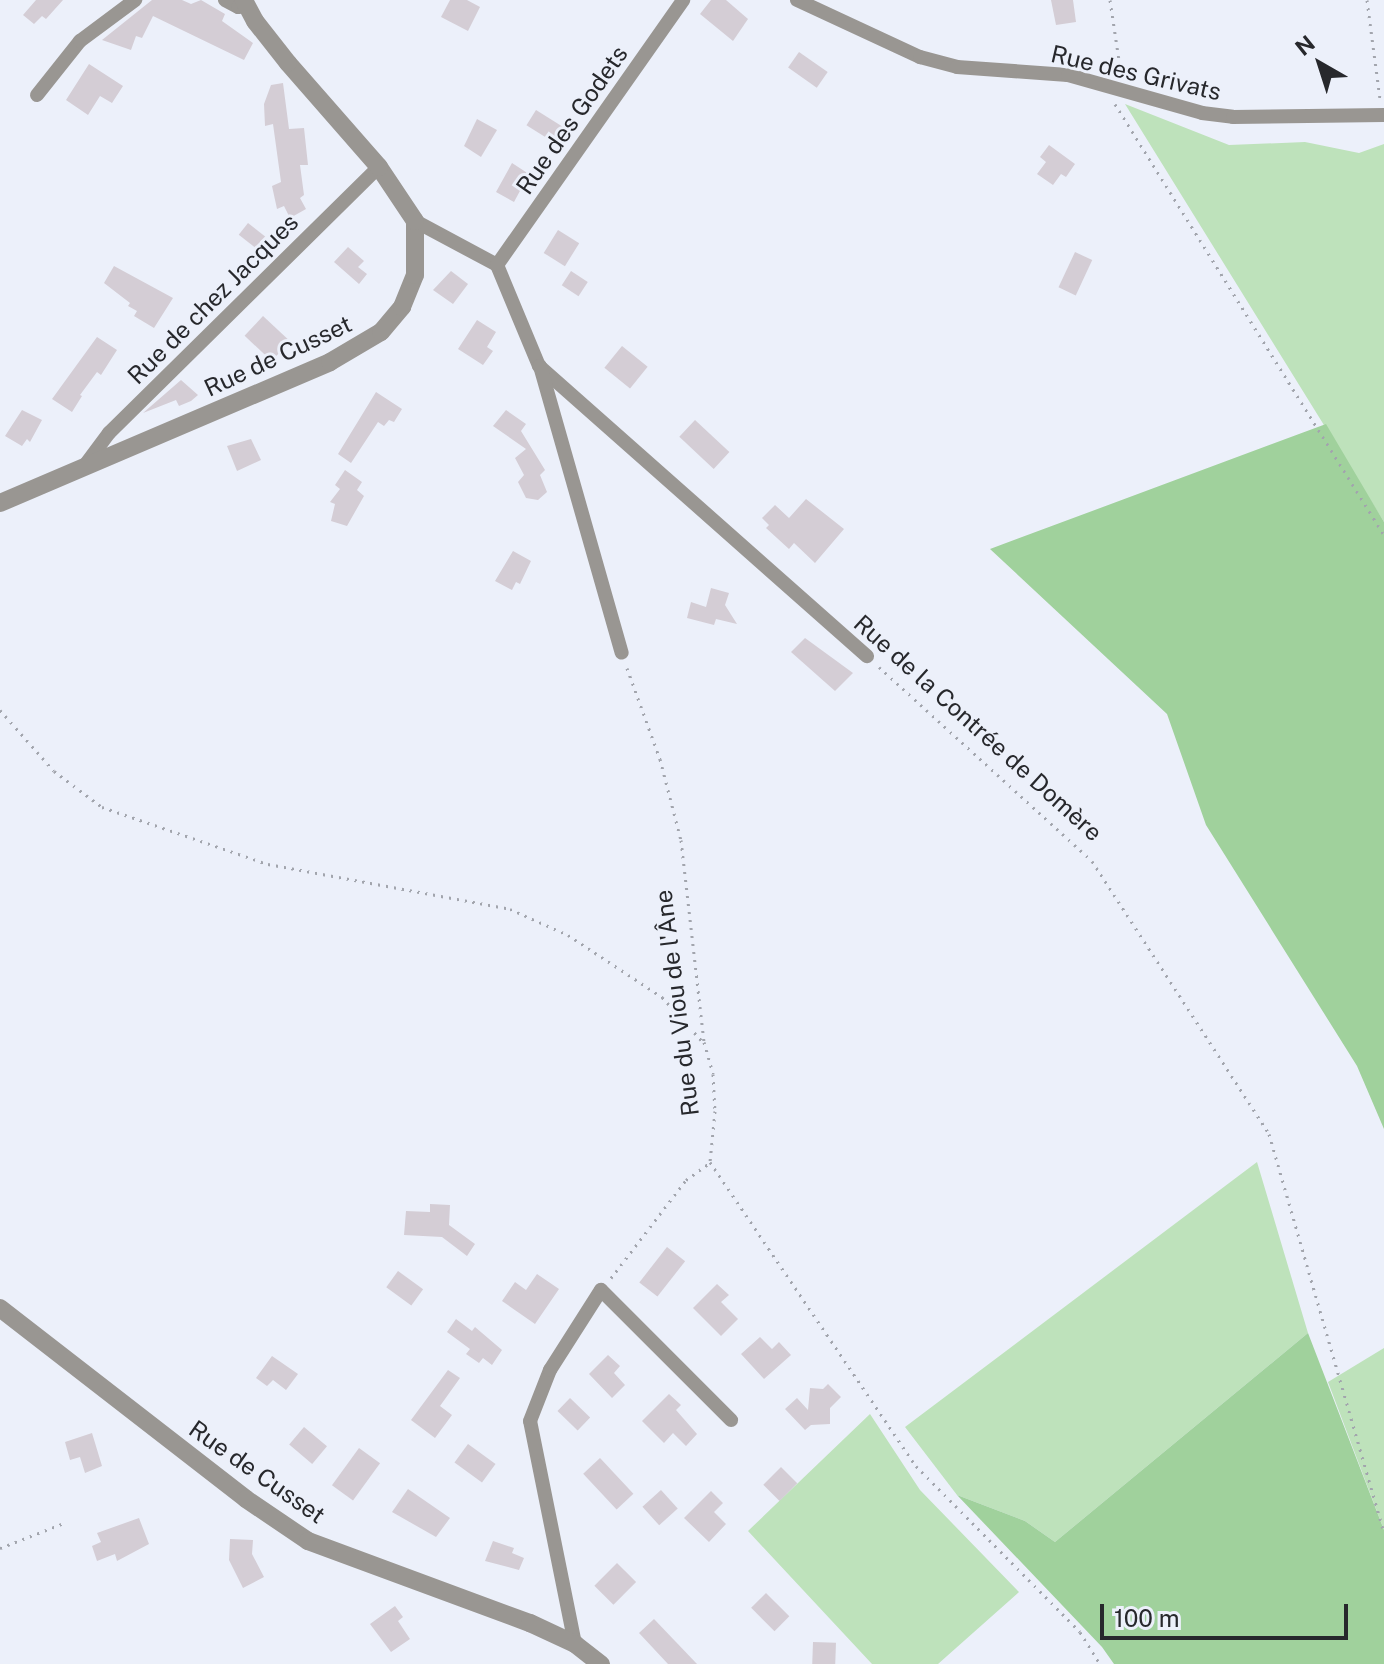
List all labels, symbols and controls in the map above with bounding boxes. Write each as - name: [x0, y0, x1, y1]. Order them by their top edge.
- north arrow: [1280, 24, 1360, 104]
- text: N: [1290, 30, 1320, 61]
- street label: Rue des Grivats: [1048, 39, 1224, 107]
- street label: Rue des Godets: [510, 40, 634, 200]
- street label: Rue de chez Jacques: [122, 208, 304, 390]
- street label: Rue de Cusset: [199, 309, 357, 403]
- street label: Rue de la Contrée de Domère: [847, 608, 1109, 848]
- street label: Rue du Viou de l'Âne: [649, 887, 705, 1119]
- street label: Rue de Cusset: [183, 1414, 331, 1530]
- scale bar: [1104, 1588, 1352, 1638]
- text: 100 m: [1114, 1604, 1180, 1632]

